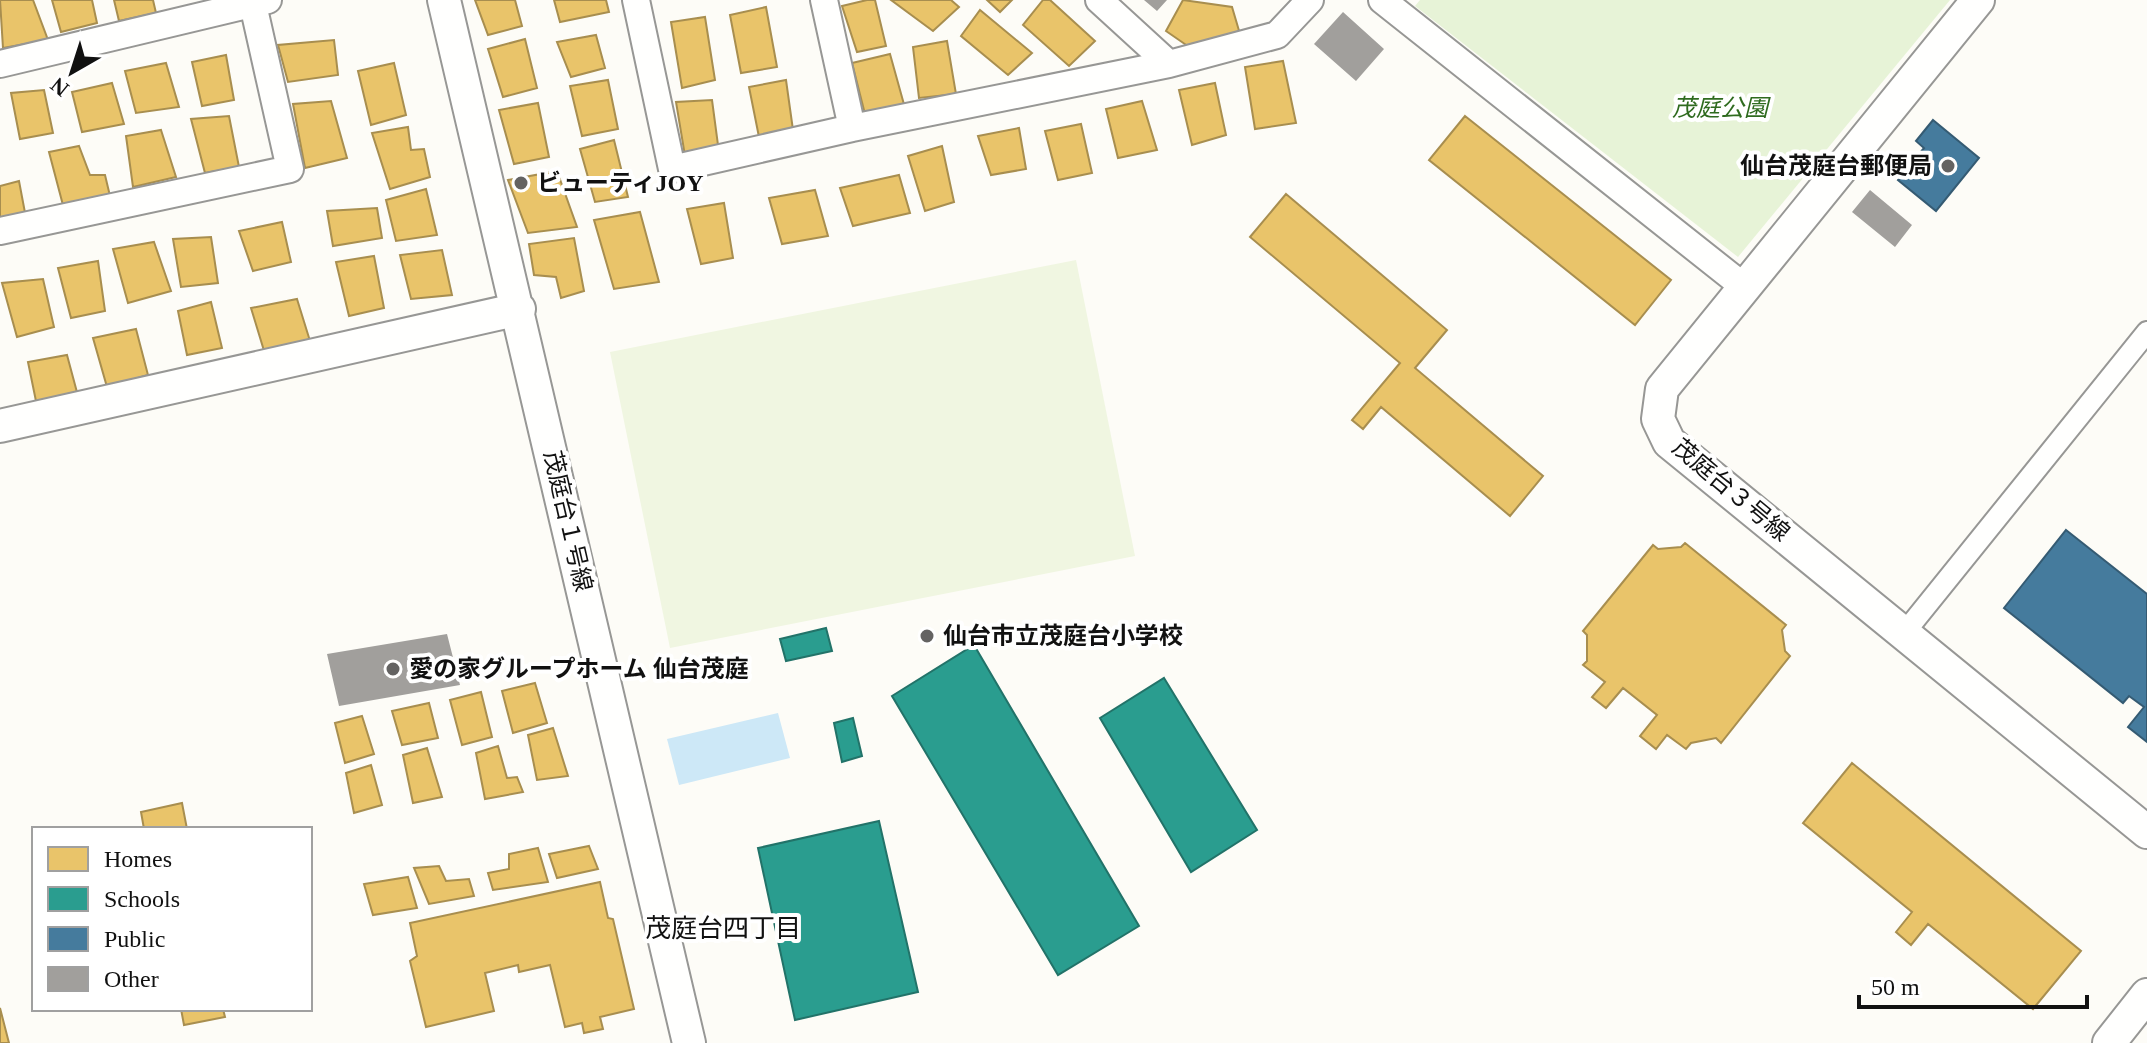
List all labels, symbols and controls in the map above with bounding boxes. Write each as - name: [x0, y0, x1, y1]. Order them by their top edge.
- north arrow: [32, 32, 112, 112]
- text: N: [46, 72, 74, 102]
- park label: 茂庭公園: [1672, 95, 1771, 121]
- place label: 仙台茂庭台郵便局: [1740, 153, 1932, 179]
- marker: 仙台茂庭台郵便局: [1939, 157, 1957, 175]
- place label: ビューティJOY: [537, 170, 704, 196]
- marker: ビューティJOY: [512, 174, 530, 192]
- street label: 茂庭台３号線: [1667, 434, 1795, 546]
- street label: 茂庭台１号線: [539, 448, 597, 594]
- place label: 仙台市立茂庭台小学校: [943, 623, 1183, 649]
- marker: 仙台市立茂庭台小学校: [918, 627, 936, 645]
- place label: 愛の家グループホーム 仙台茂庭: [409, 656, 749, 682]
- marker: 愛の家グループホーム 仙台茂庭: [384, 660, 402, 678]
- legend: [32, 827, 312, 1011]
- text: Homes: [104, 846, 172, 872]
- text: Schools: [104, 886, 180, 912]
- district label: 茂庭台四丁目: [645, 914, 801, 943]
- text: Public: [104, 926, 165, 952]
- scale bar: [1859, 959, 2087, 1009]
- text: Other: [104, 966, 159, 992]
- text: 50 m: [1871, 974, 1920, 1000]

